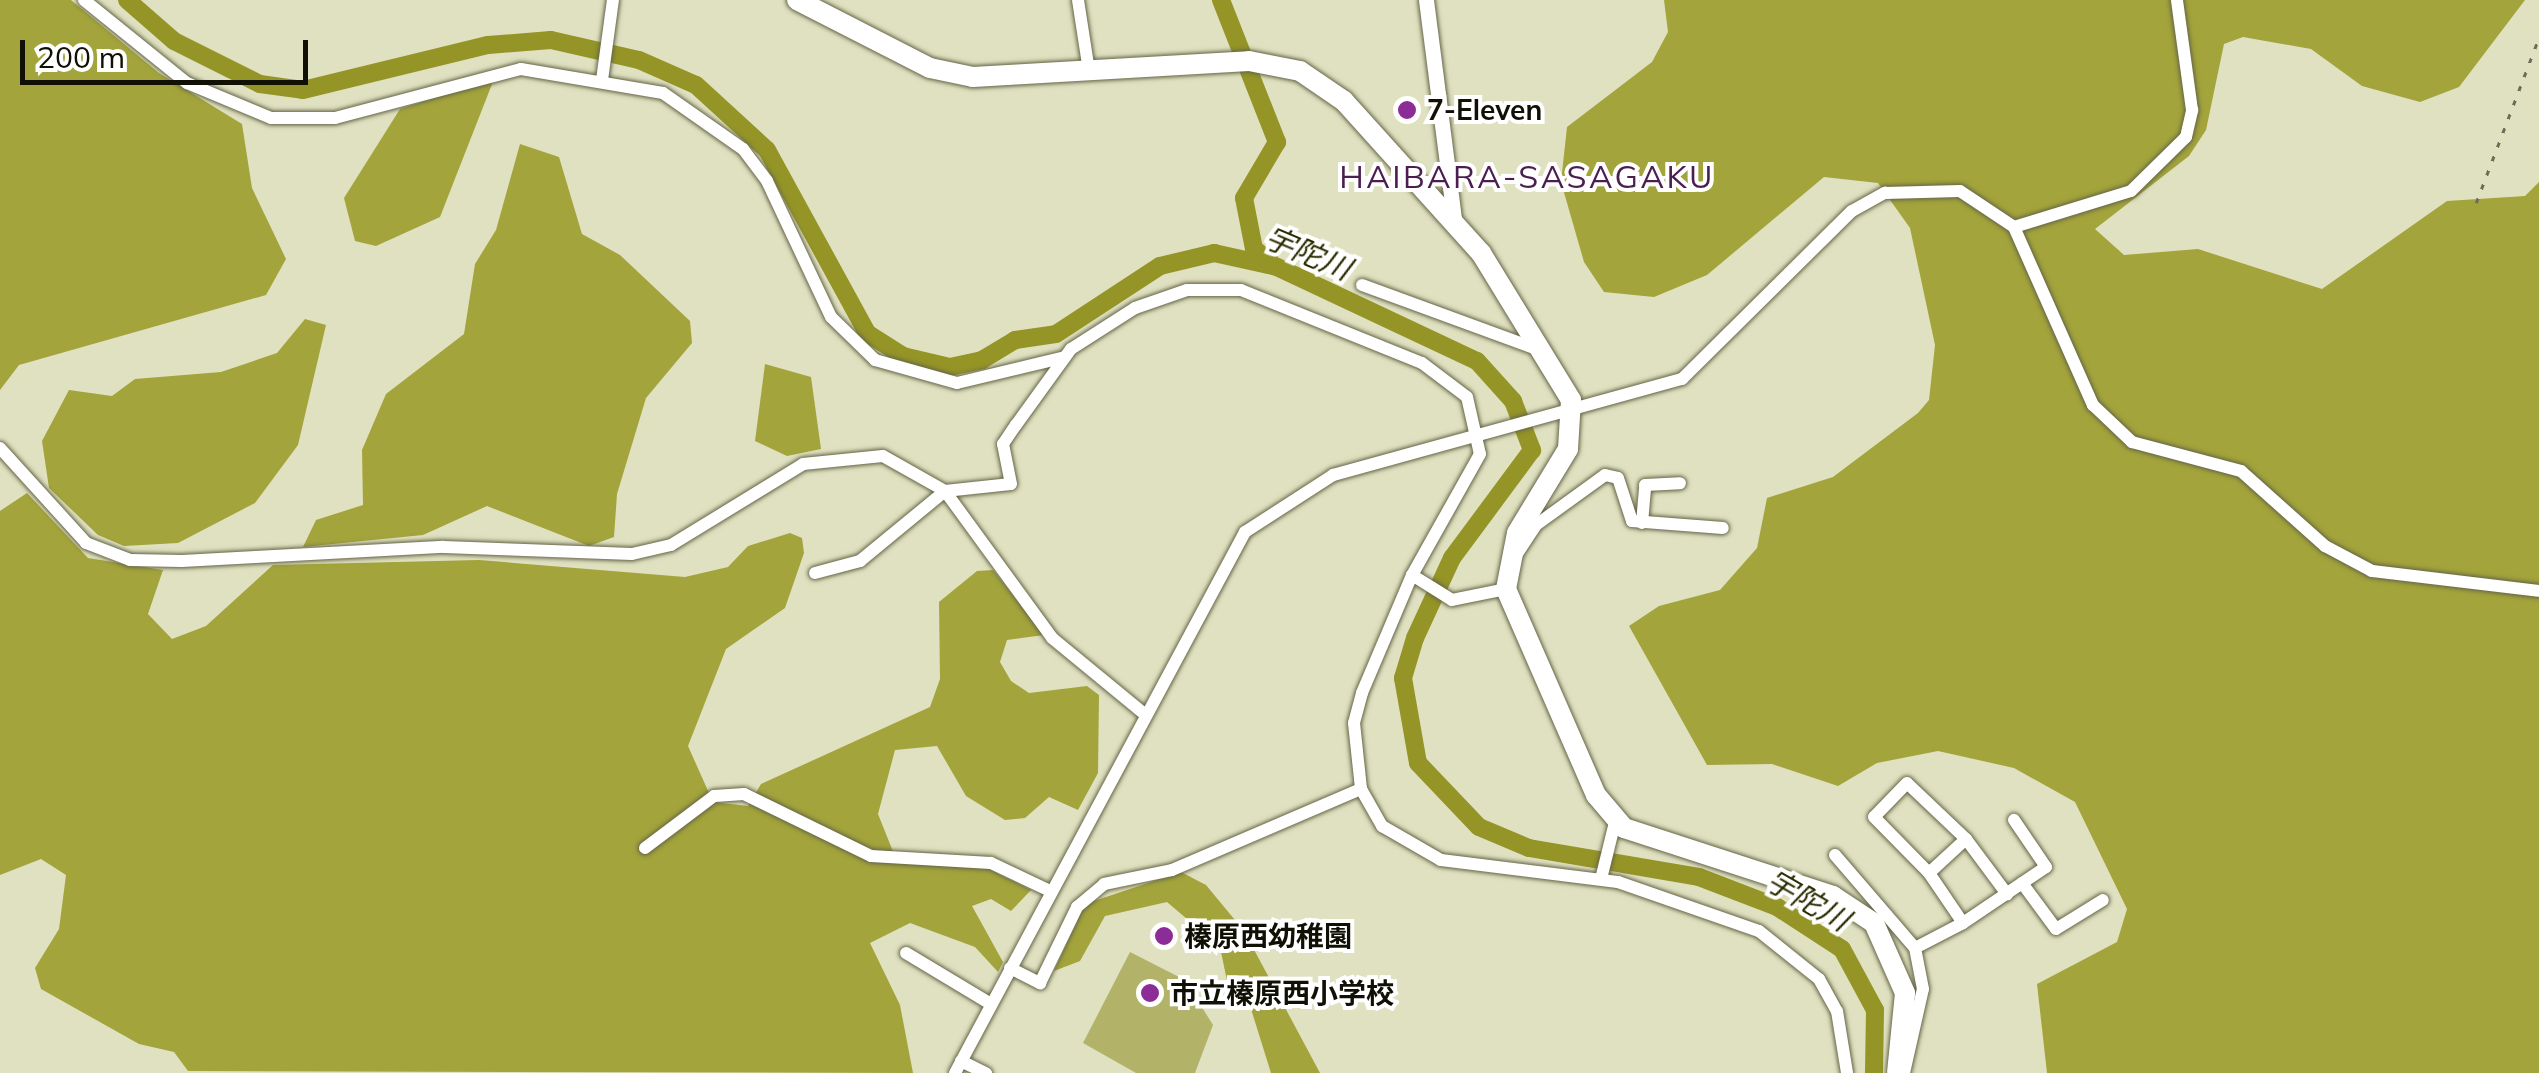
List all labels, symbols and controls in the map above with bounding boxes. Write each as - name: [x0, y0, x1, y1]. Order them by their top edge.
- scale bar: [25, 20, 312, 82]
- text: 200 m: [37, 38, 125, 76]
- place label: 7-Eleven: [1427, 93, 1542, 127]
- marker: 7-Eleven: [1396, 99, 1418, 121]
- district label: HAIBARA-SASAGAKU: [1339, 157, 1715, 195]
- water label: 宇陀川: [1260, 219, 1356, 287]
- water label: 宇陀川: [1760, 862, 1856, 938]
- place label: 榛原西幼稚園: [1184, 919, 1352, 953]
- marker: 榛原西幼稚園: [1153, 925, 1175, 947]
- place label: 市立榛原西小学校: [1170, 976, 1394, 1010]
- marker: 市立榛原西小学校: [1139, 982, 1161, 1004]

